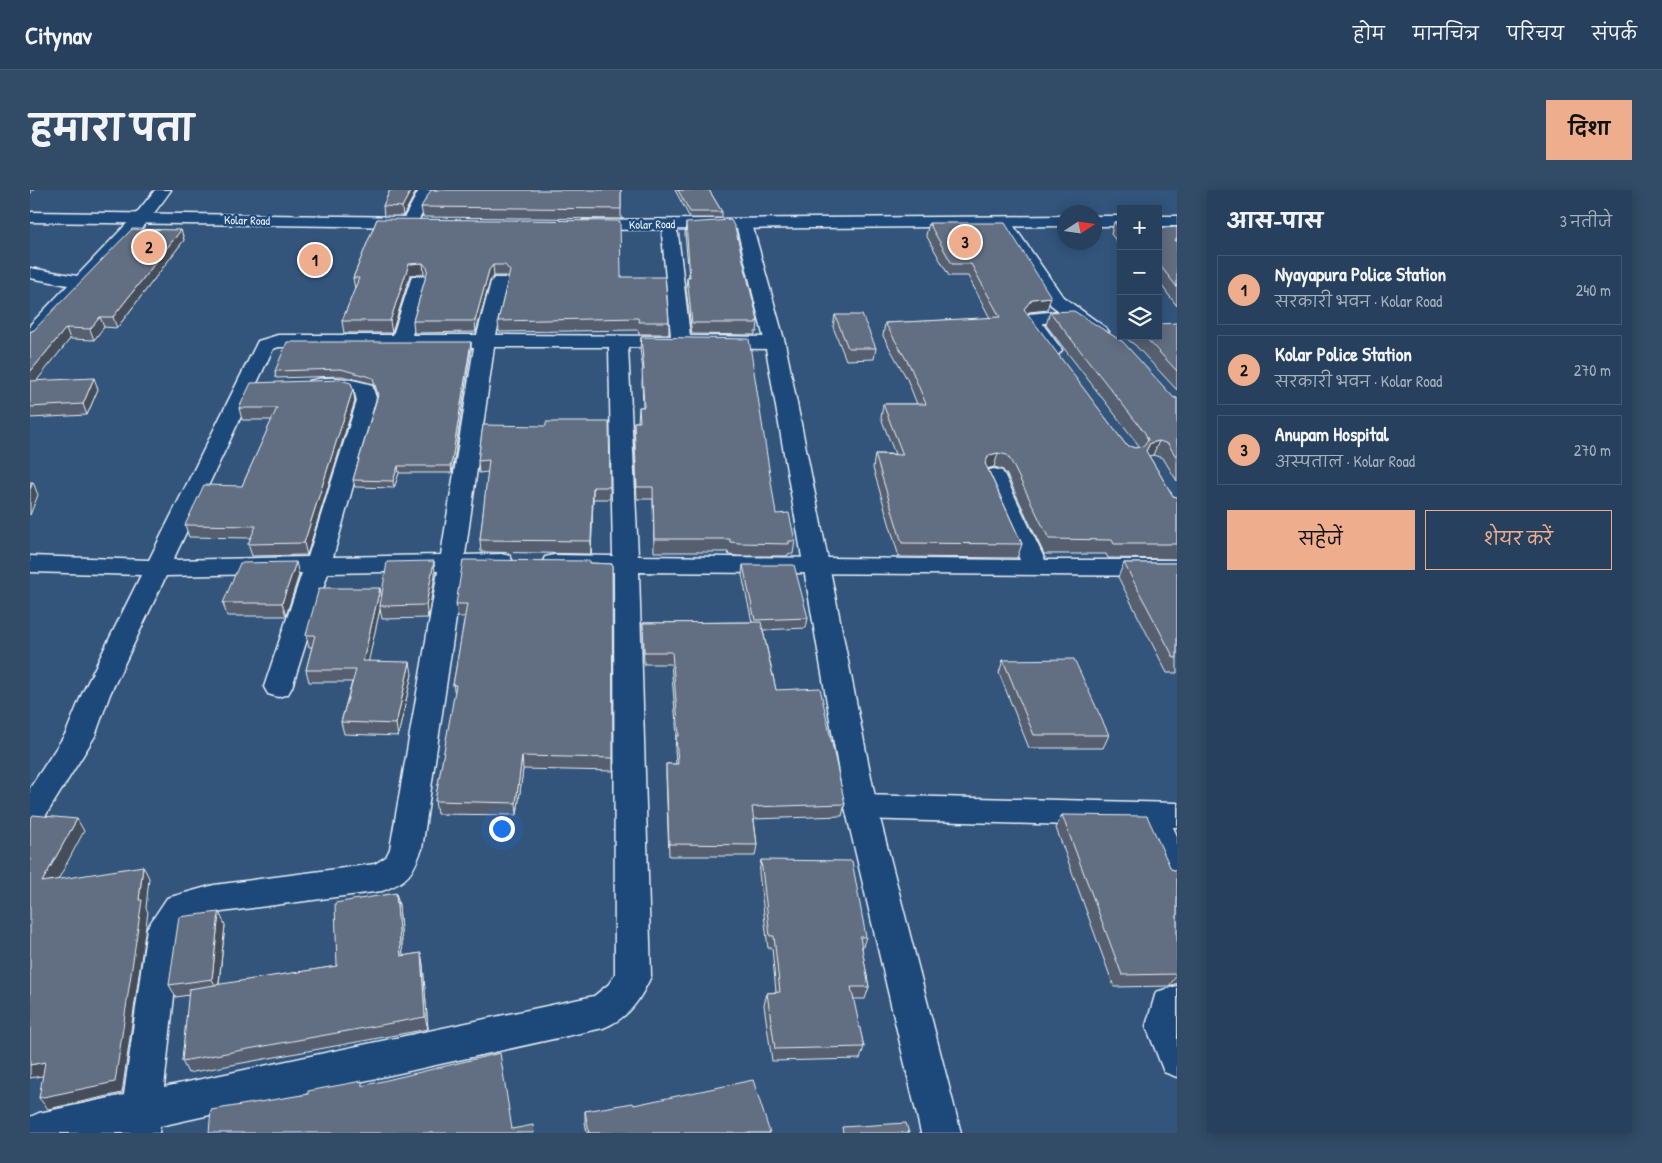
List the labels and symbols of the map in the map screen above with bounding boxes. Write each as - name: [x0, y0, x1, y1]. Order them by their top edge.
- north arrow: [1057, 205, 1102, 250]
- street label: Kolar Road: [224, 211, 270, 229]
- street label: Kolar Road: [629, 215, 675, 233]
- pin: 3: [949, 223, 981, 261]
- pin: 2: [133, 228, 165, 266]
- pin: 1: [299, 241, 331, 279]
- your location: [489, 816, 515, 842]

